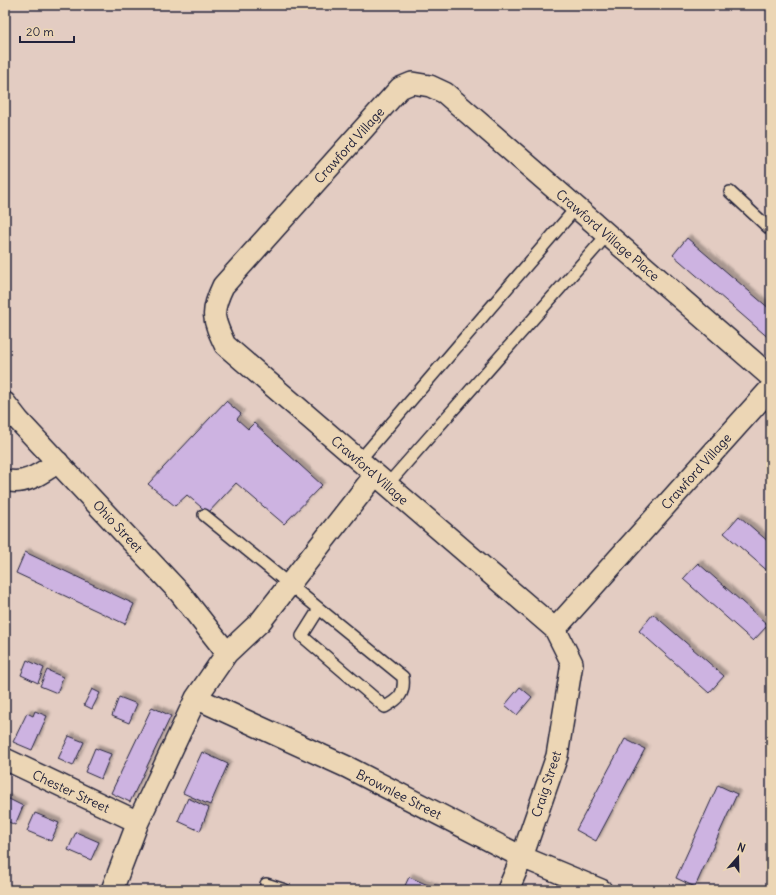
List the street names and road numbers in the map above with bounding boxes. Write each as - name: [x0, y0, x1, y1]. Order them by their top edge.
- street label: Crawford Village: [311, 104, 388, 187]
- street label: Crawford Village Place: [552, 186, 663, 285]
- street label: Crawford Village: [658, 430, 735, 513]
- street label: Crawford Village: [327, 432, 412, 509]
- street label: Ohio Street: [89, 497, 147, 557]
- street label: Craig Street: [528, 748, 565, 820]
- street label: Chester Street: [29, 766, 113, 817]
- street label: Brownlee Street: [353, 766, 445, 824]

